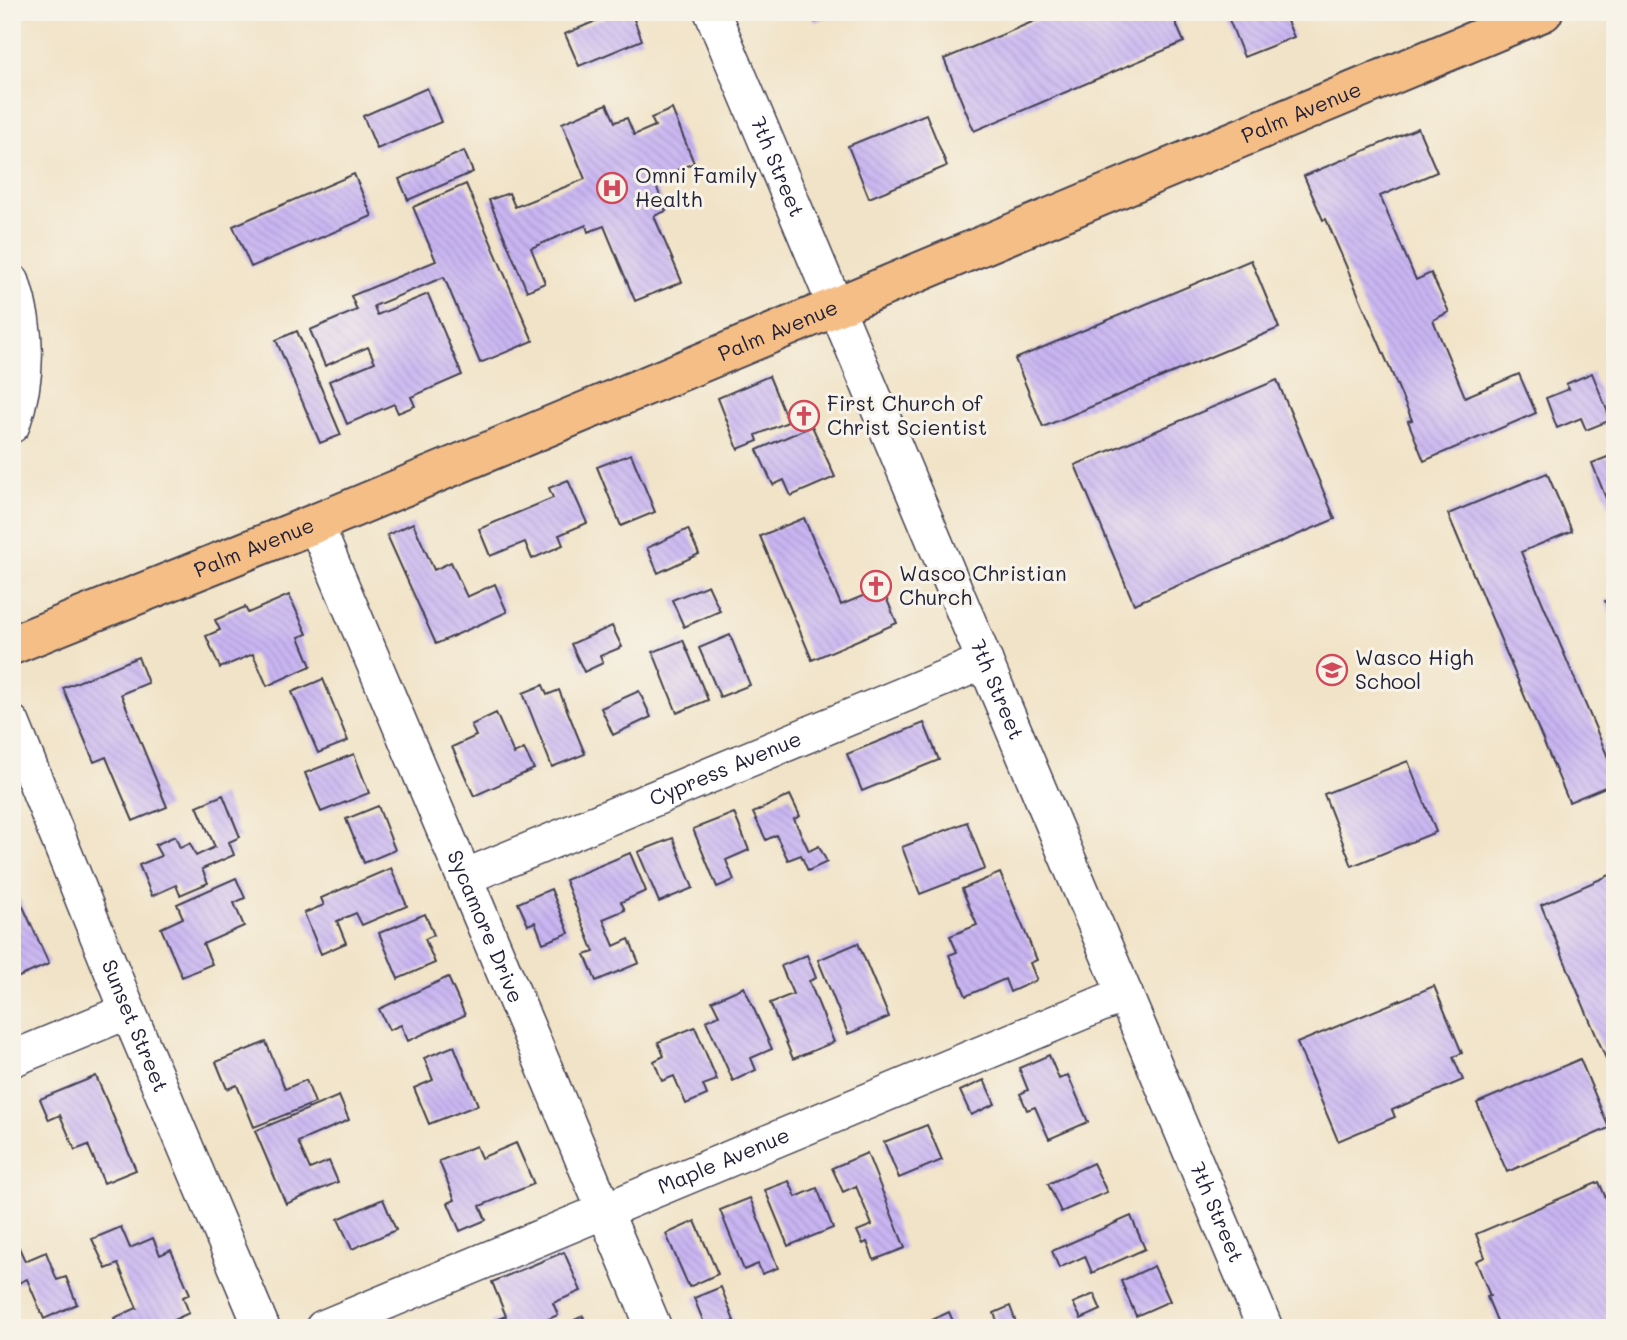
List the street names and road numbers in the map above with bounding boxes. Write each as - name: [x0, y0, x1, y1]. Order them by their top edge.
- street label: Palm Avenue: [1237, 74, 1365, 148]
- street label: 7th Street: [745, 112, 812, 221]
- street label: Palm Avenue: [713, 292, 841, 366]
- street label: Palm Avenue: [190, 510, 318, 583]
- street label: 7th Street: [965, 635, 1031, 743]
- street label: Cypress Avenue: [645, 724, 805, 811]
- street label: Sycamore Drive: [442, 846, 530, 1007]
- street label: Sunset Street: [97, 955, 176, 1096]
- street label: Maple Avenue: [653, 1120, 793, 1199]
- street label: 7th Street: [1185, 1157, 1251, 1266]

